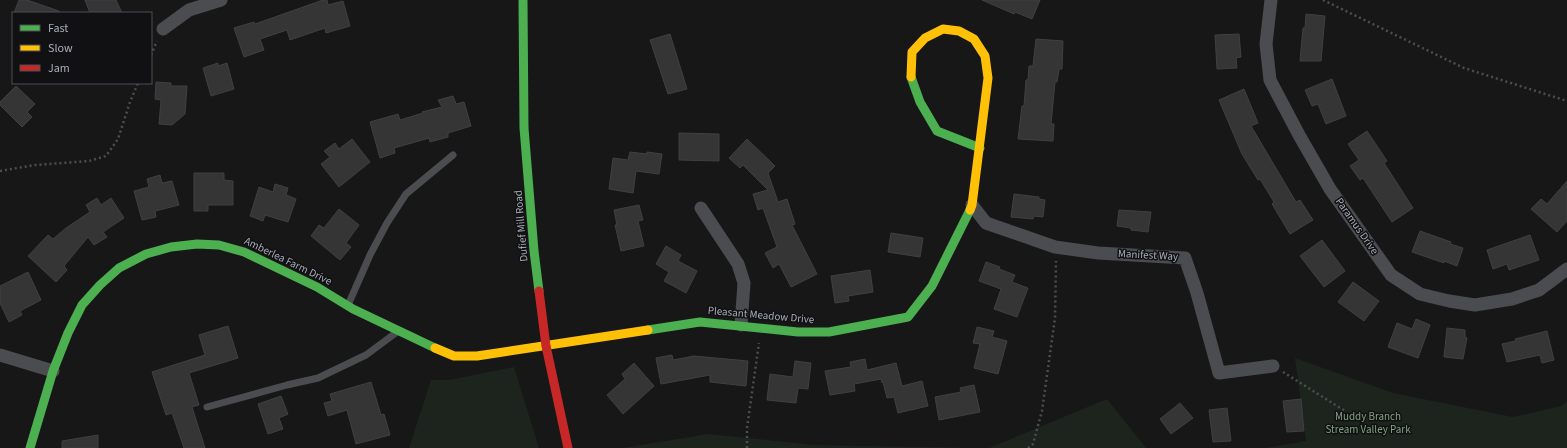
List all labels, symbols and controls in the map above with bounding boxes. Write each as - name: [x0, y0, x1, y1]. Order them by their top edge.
- legend: [12, 12, 152, 84]
- text: Fast: [48, 20, 68, 37]
- text: Slow: [48, 40, 73, 57]
- text: Jam: [48, 60, 70, 77]
- street label: Dufief Mill Road: [510, 190, 532, 262]
- street label: Paramus Drive: [1332, 195, 1382, 258]
- street label: Amberlea Farm Drive: [242, 233, 335, 289]
- street label: Manifest Way: [1118, 246, 1178, 264]
- street label: Pleasant Meadow Drive: [707, 303, 815, 327]
- park label: Muddy Branch Stream Valley Park: [1325, 409, 1411, 437]

